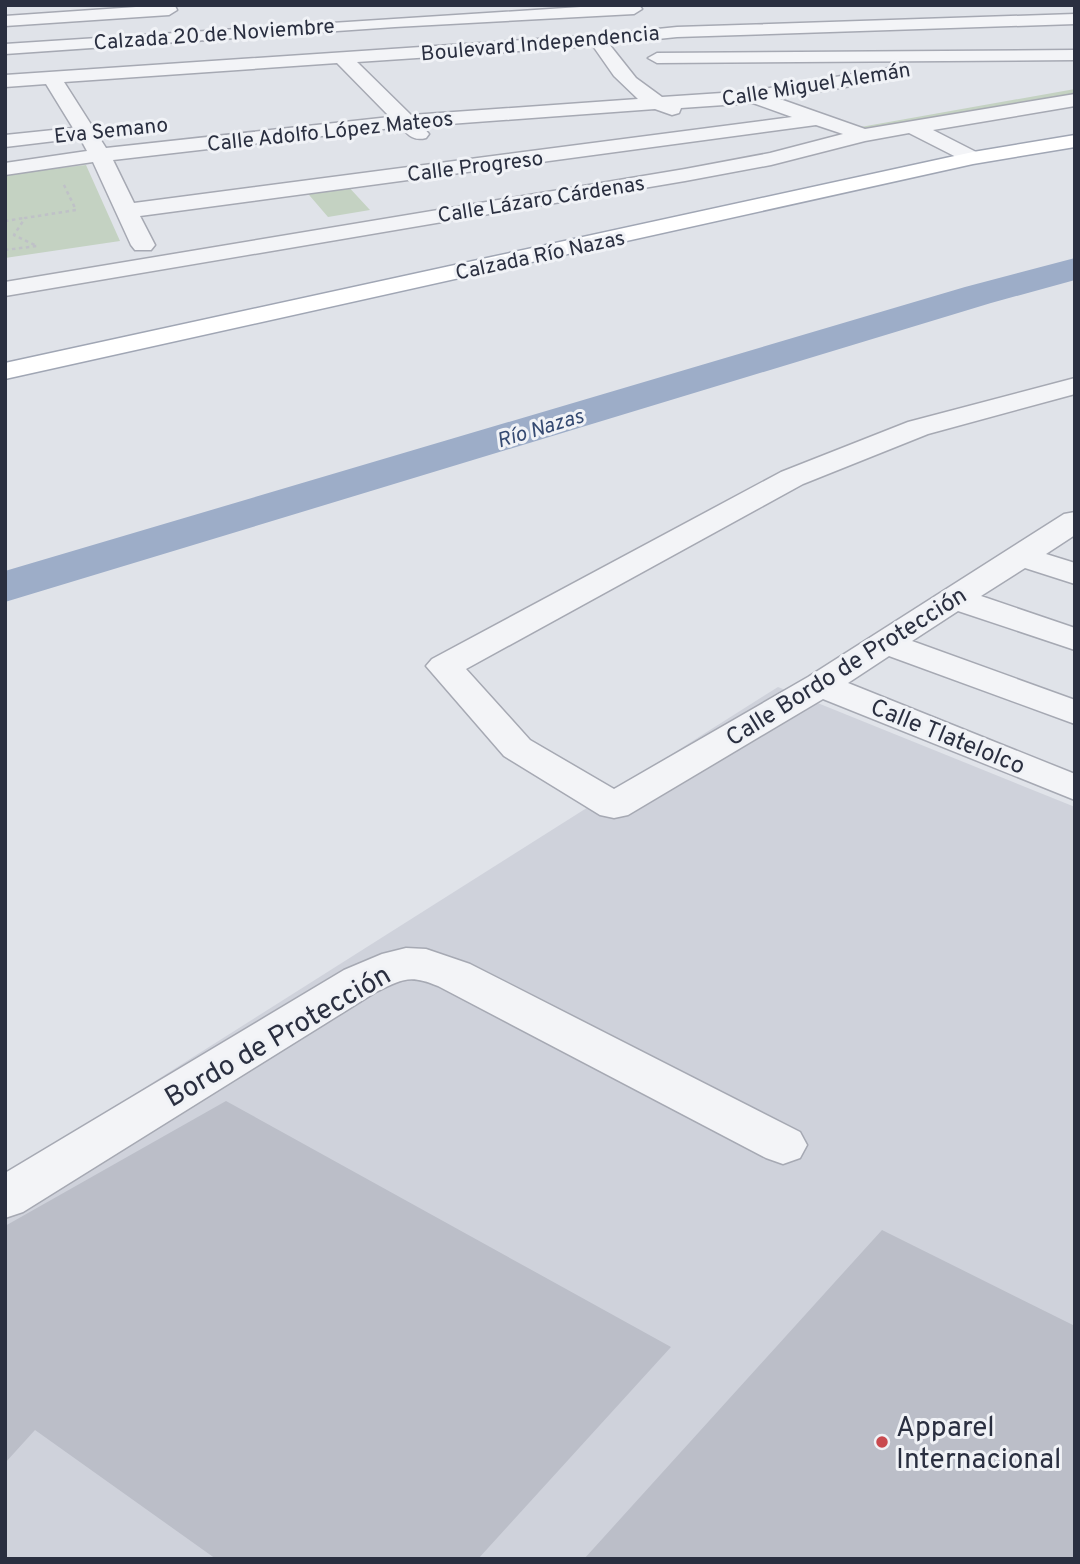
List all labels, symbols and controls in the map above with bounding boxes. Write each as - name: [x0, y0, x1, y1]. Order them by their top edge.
- street label: Calzada 20 de Noviembre: [93, 14, 336, 57]
- street label: Boulevard Independencia: [420, 21, 661, 68]
- street label: Calle Miguel Alemán: [720, 57, 912, 114]
- street label: Calle Adolfo López Mateos: [206, 106, 455, 159]
- street label: Eva Semano: [53, 112, 170, 151]
- street label: Calle Progreso: [406, 146, 545, 189]
- street label: Calle Lázaro Cárdenas: [436, 171, 647, 230]
- street label: Calzada Río Nazas: [453, 225, 628, 288]
- water label: Río Nazas: [494, 403, 588, 455]
- street label: Calle Bordo de Protección: [721, 581, 973, 754]
- street label: Calle Tlatelolco: [866, 693, 1029, 783]
- street label: Bordo de Protección: [159, 958, 398, 1117]
- place label: Apparel Internacional: [896, 1411, 1061, 1479]
- marker: Apparel Internacional: [874, 1434, 890, 1450]

